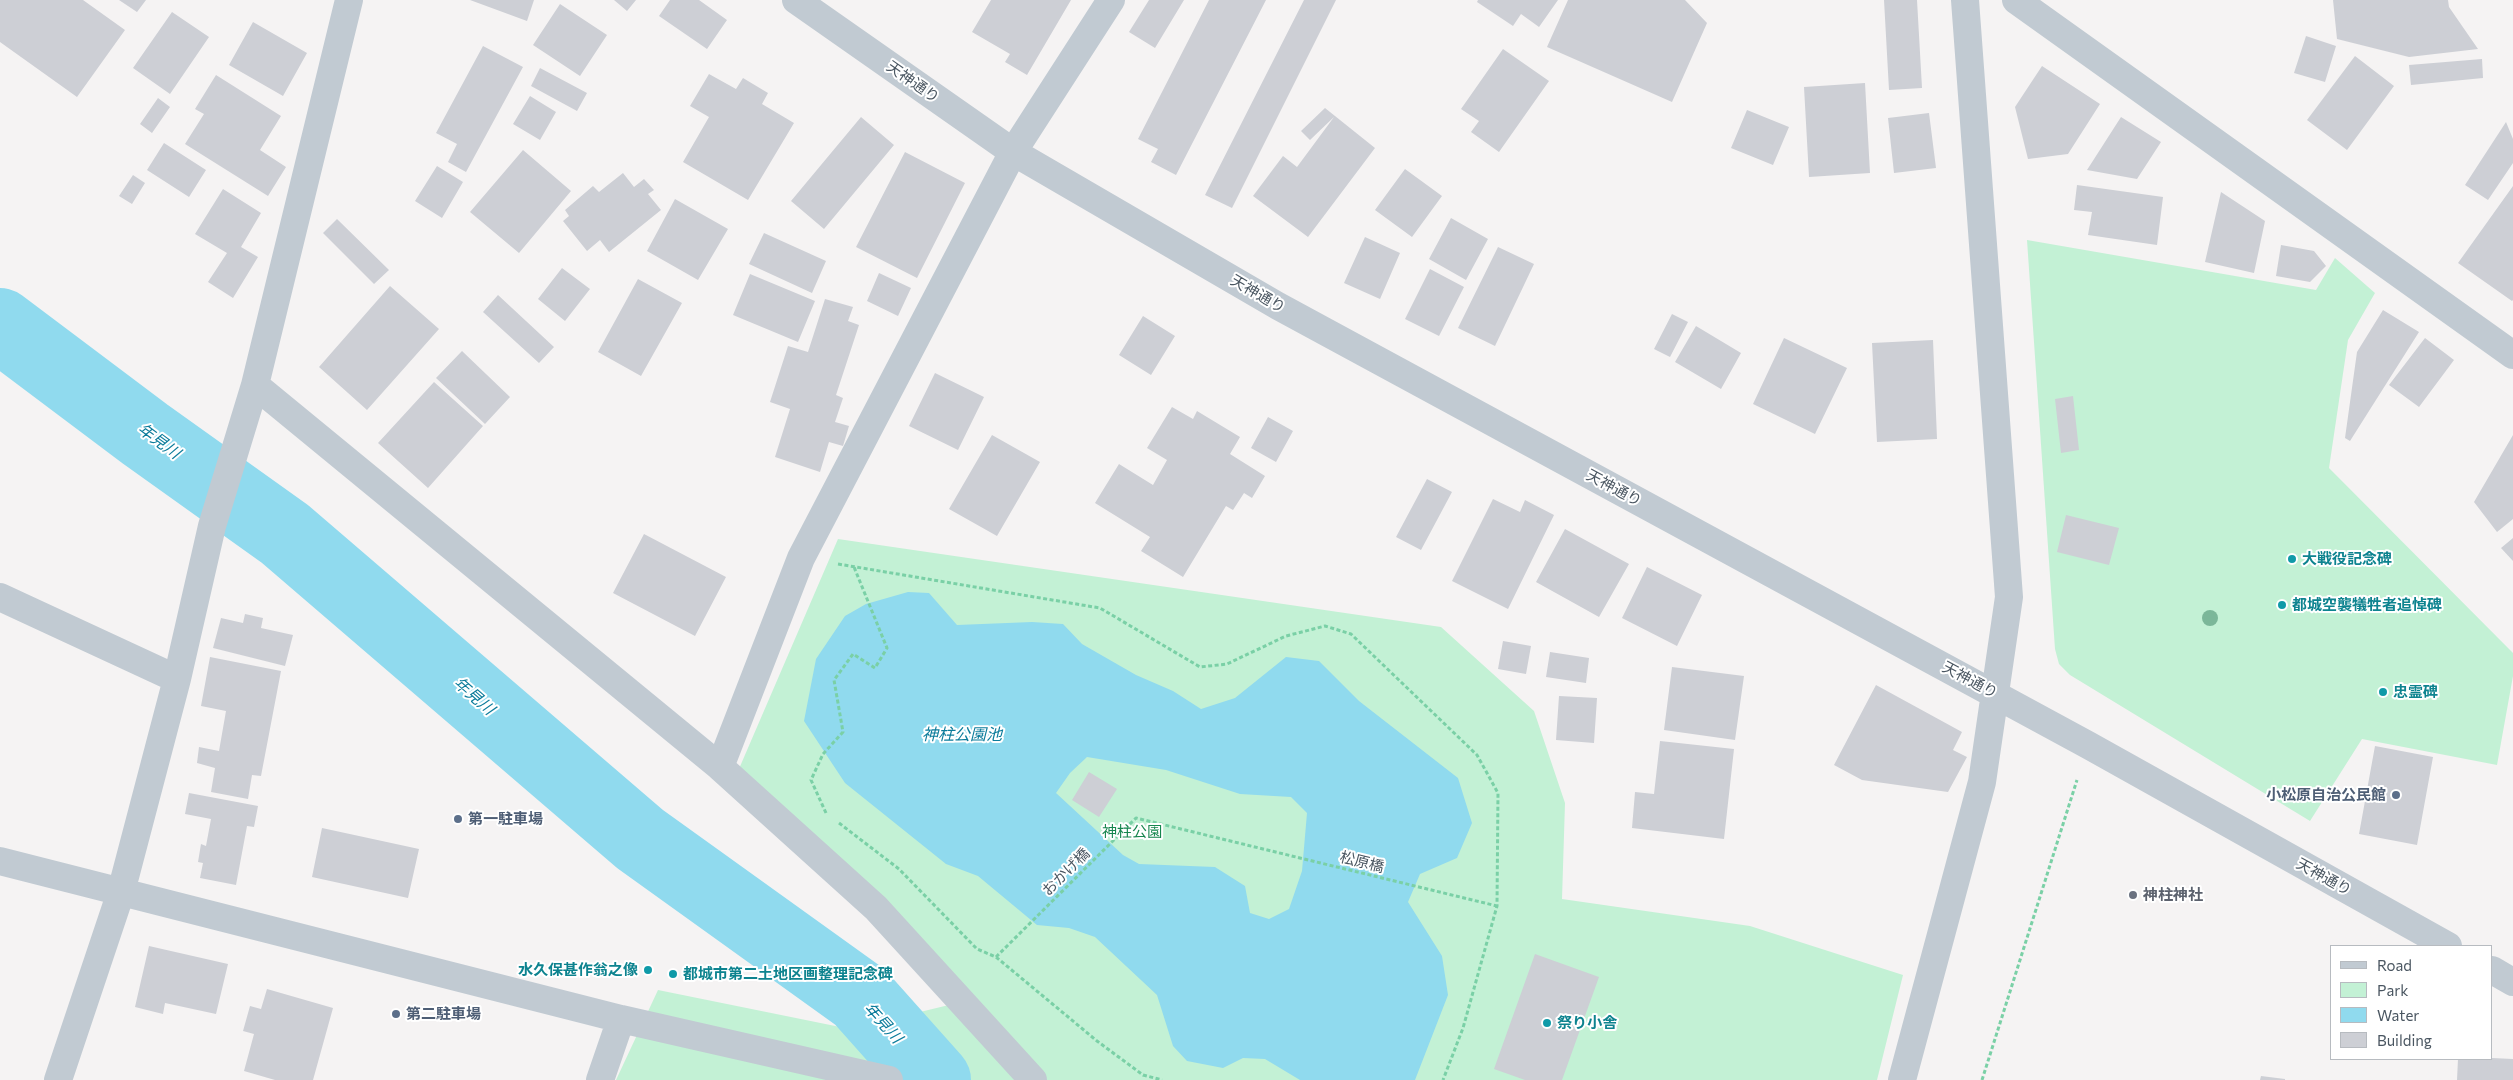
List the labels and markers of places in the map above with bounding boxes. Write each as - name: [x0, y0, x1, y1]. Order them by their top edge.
- place label: 大戦役記念碑: [2302, 550, 2392, 568]
- marker: 大戦役記念碑: [2286, 553, 2298, 565]
- place label: 都城空襲犠牲者追悼碑: [2292, 596, 2442, 614]
- marker: 都城空襲犠牲者追悼碑: [2276, 599, 2288, 611]
- place label: 忠霊碑: [2393, 683, 2438, 701]
- marker: 忠霊碑: [2377, 686, 2389, 698]
- place label: 小松原自治公民館: [2266, 786, 2386, 804]
- marker: 小松原自治公民館: [2390, 789, 2402, 801]
- place label: 第一駐車場: [468, 810, 543, 828]
- marker: 第一駐車場: [452, 813, 464, 825]
- place label: 神柱神社: [2143, 886, 2203, 904]
- marker: 神柱神社: [2127, 889, 2139, 901]
- place label: 水久保甚作翁之像: [518, 961, 638, 979]
- marker: 水久保甚作翁之像: [642, 964, 654, 976]
- place label: 都城市第二土地区画整理記念碑: [683, 965, 893, 983]
- marker: 都城市第二土地区画整理記念碑: [667, 968, 679, 980]
- place label: 第二駐車場: [406, 1005, 481, 1023]
- marker: 第二駐車場: [390, 1008, 402, 1020]
- place label: 祭り小舎: [1557, 1014, 1617, 1032]
- marker: 祭り小舎: [1541, 1017, 1553, 1029]

